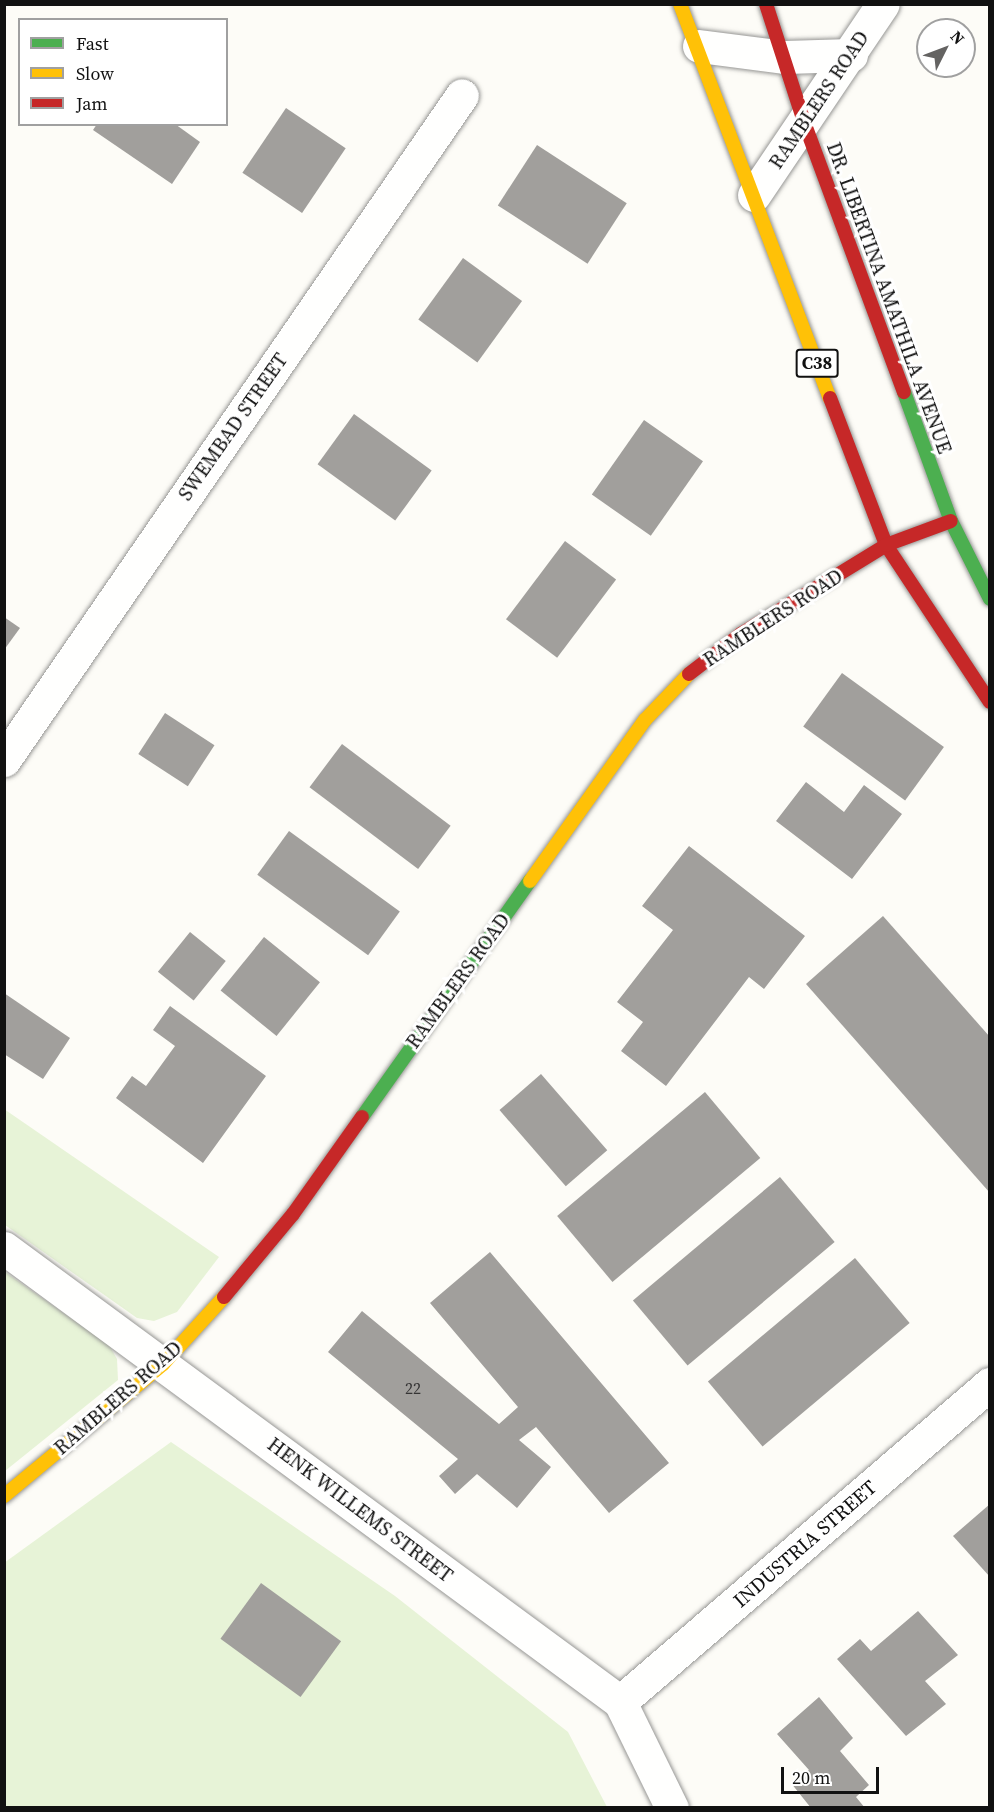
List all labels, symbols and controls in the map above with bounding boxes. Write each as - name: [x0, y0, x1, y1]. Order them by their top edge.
- legend: [18, 18, 228, 126]
- north arrow: [916, 18, 976, 78]
- street label: RAMBLERS ROAD: [764, 26, 874, 174]
- text: N: [946, 26, 970, 49]
- text: Fast: [76, 31, 109, 56]
- text: Slow: [76, 61, 114, 86]
- text: Jam: [76, 91, 108, 116]
- street label: DR. LIBERTINA AMATHILA AVENUE: [821, 139, 957, 457]
- road number: C38: [794, 348, 840, 378]
- street label: SWEMBAD STREET: [173, 349, 293, 505]
- street label: RAMBLERS ROAD: [699, 564, 847, 672]
- street label: RAMBLERS ROAD: [401, 909, 515, 1053]
- street label: RAMBLERS ROAD: [49, 1336, 187, 1460]
- house number: 22: [405, 1378, 421, 1398]
- street label: HENK WILLEMS STREET: [262, 1432, 458, 1588]
- street label: INDUSTRIA STREET: [729, 1475, 881, 1613]
- scale bar: [784, 1755, 882, 1793]
- text: 20 m: [792, 1765, 830, 1790]

